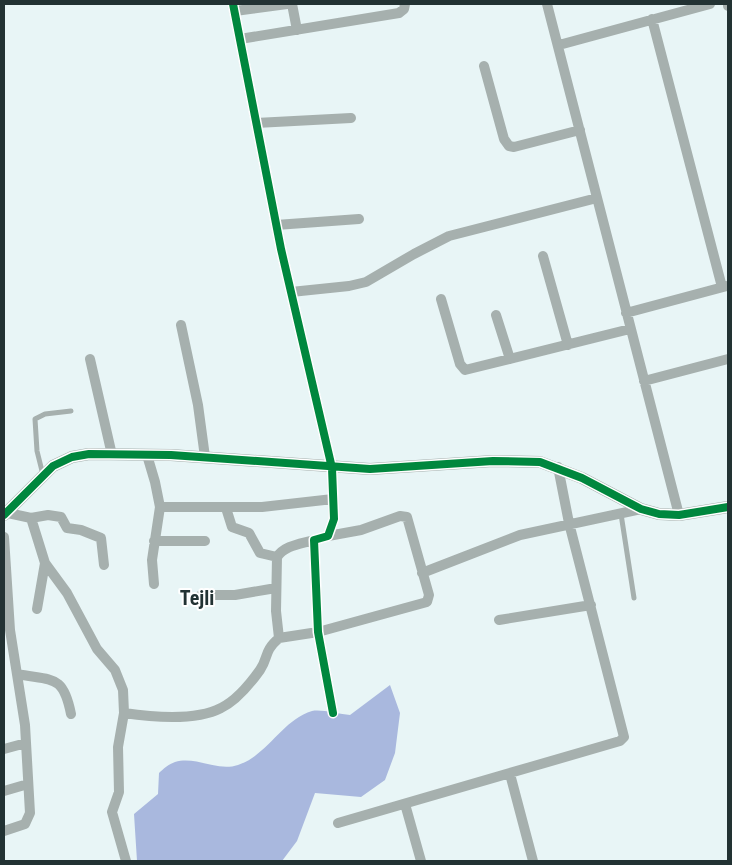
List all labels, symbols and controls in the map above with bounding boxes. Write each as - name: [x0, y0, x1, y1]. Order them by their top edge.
- district label: Tejli: [180, 586, 214, 610]

